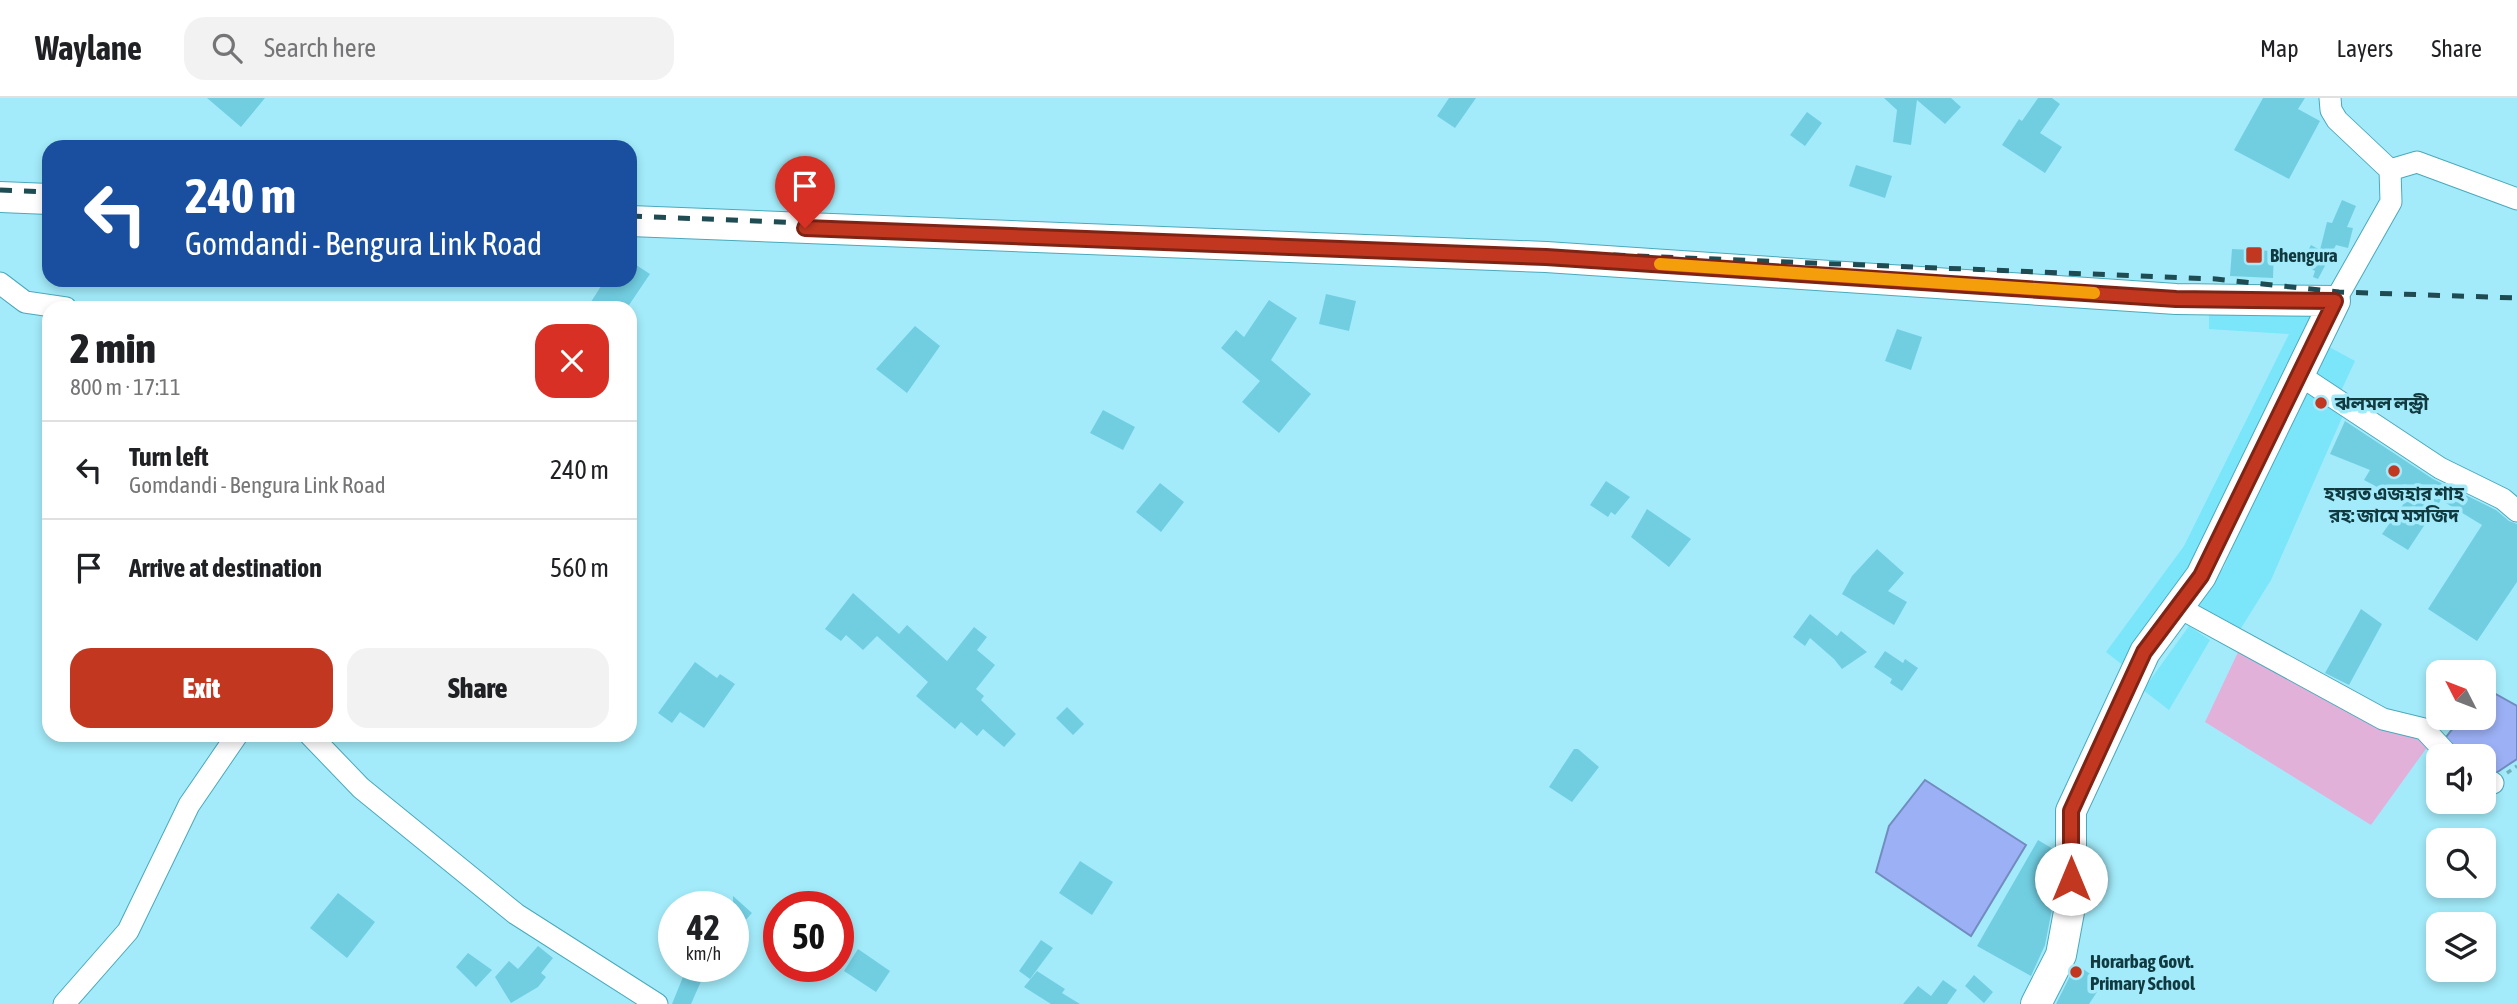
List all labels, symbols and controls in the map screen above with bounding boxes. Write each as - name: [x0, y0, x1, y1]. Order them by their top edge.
- search box: [184, 17, 674, 80]
- text: Waylane: [35, 29, 142, 67]
- icon: search: [208, 29, 246, 67]
- text: Search here: [264, 33, 376, 63]
- text: Map: [2260, 35, 2299, 62]
- text: Layers: [2337, 35, 2393, 62]
- text: Share: [2431, 35, 2482, 62]
- pin: [775, 156, 835, 228]
- text: 240 m: [185, 167, 296, 223]
- icon: arrive: [786, 167, 824, 205]
- icon: left: [70, 168, 161, 259]
- text: Gomdandi - Bengura Link Road: [185, 225, 542, 262]
- place label: Bhengura: [2270, 244, 2338, 266]
- marker: Bhengura: [2244, 245, 2264, 265]
- text: 2 min: [70, 324, 156, 372]
- button: close: [535, 324, 609, 398]
- text: 800 m · 17:11: [70, 374, 181, 400]
- place label: ঝলমল লন্ড্রী: [2334, 392, 2429, 414]
- marker: ঝলমল লন্ড্রী: [2313, 395, 2329, 411]
- text: Turn left: [129, 442, 209, 472]
- icon: left: [70, 451, 108, 489]
- text: 240 m: [550, 455, 609, 485]
- marker: হযরত এজহার শাহ রহ: জামে মসজিদ: [2386, 463, 2402, 479]
- text: Gomdandi - Bengura Link Road: [129, 472, 386, 498]
- place label: হযরত এজহার শাহ রহ: জামে মসজিদ: [2323, 482, 2464, 526]
- icon: arrive: [70, 549, 108, 587]
- text: Arrive at destination: [129, 553, 322, 583]
- text: 560 m: [550, 553, 609, 583]
- button: Exit: [70, 648, 333, 728]
- button: Share: [347, 648, 609, 728]
- north arrow: [2426, 660, 2496, 730]
- map controls: [2426, 660, 2496, 982]
- button: sound: [2426, 744, 2496, 814]
- button: search: [2426, 828, 2496, 898]
- position arrow: [2034, 842, 2108, 916]
- speed limit sign: 50: [763, 891, 854, 982]
- text: 42: [687, 907, 720, 947]
- button: layers: [2426, 912, 2496, 982]
- text: km/h: [686, 943, 721, 964]
- place label: Horarbag Govt. Primary School: [2090, 950, 2196, 994]
- marker: Horarbag Govt. Primary School: [2068, 964, 2084, 980]

